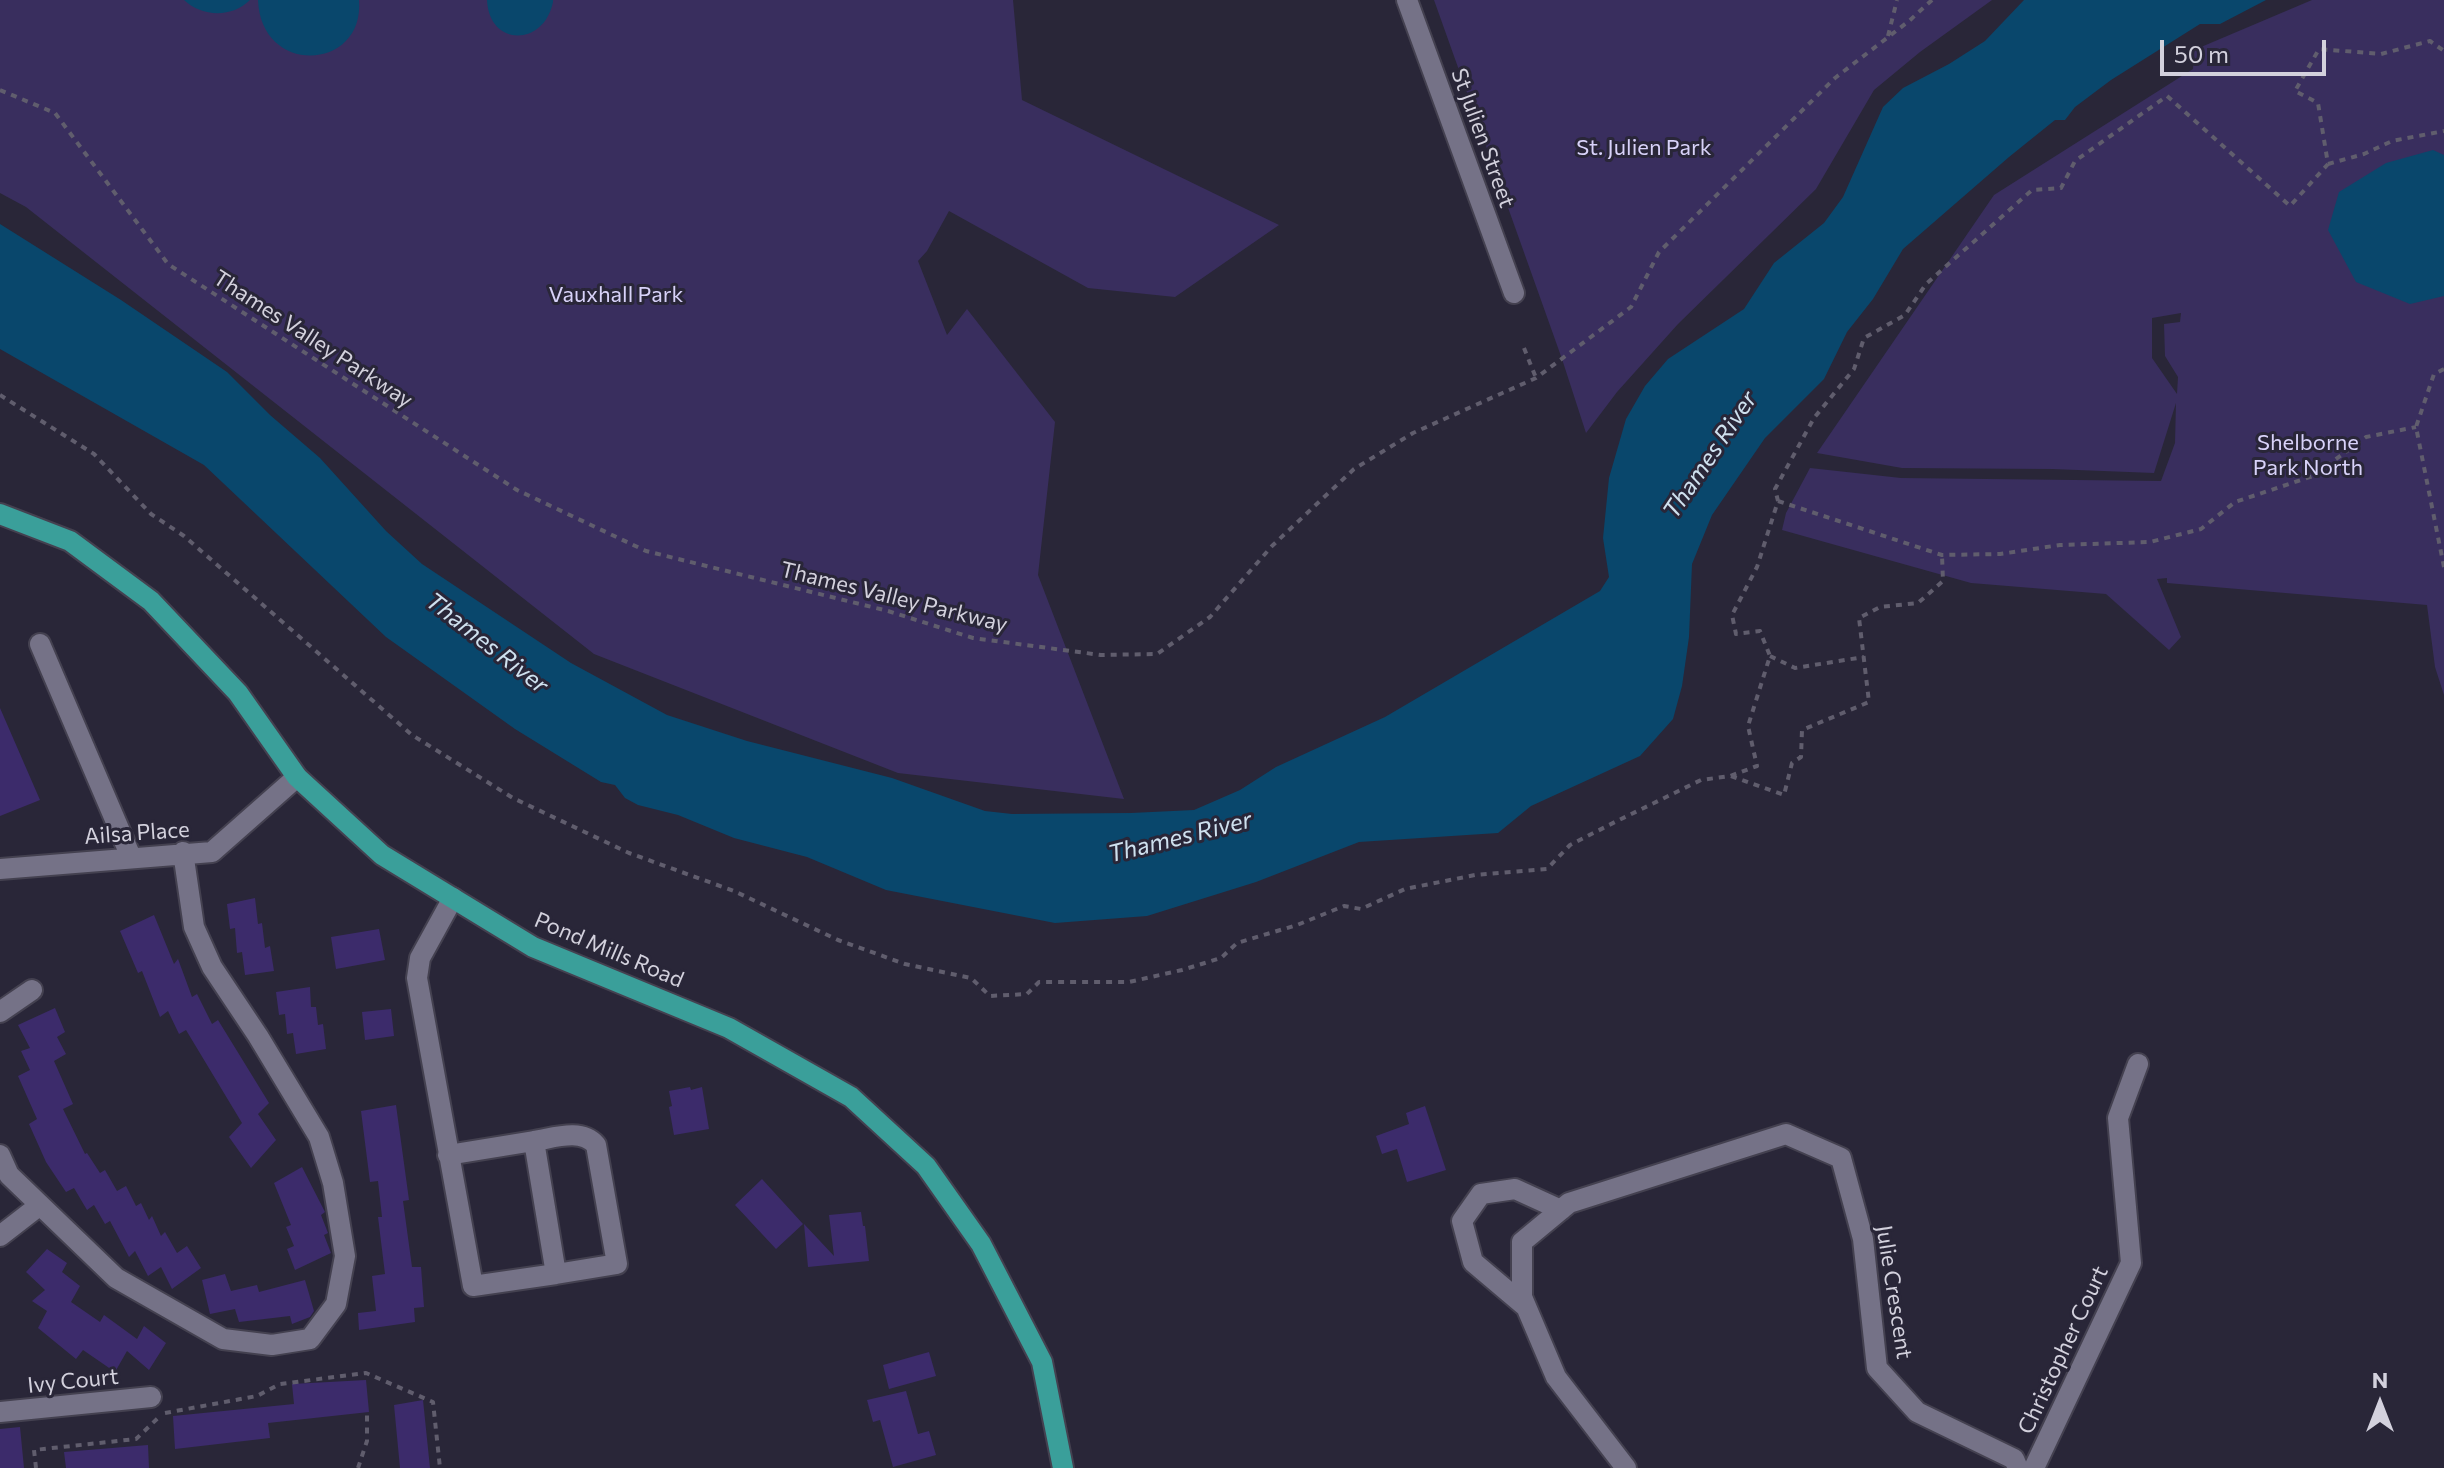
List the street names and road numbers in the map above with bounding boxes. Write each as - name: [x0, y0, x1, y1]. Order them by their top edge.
- street label: St Julien Street: [1446, 65, 1520, 211]
- street label: Thames Valley Parkway: [208, 265, 418, 413]
- street label: Thames Valley Parkway: [778, 556, 1010, 638]
- street label: Ailsa Place: [83, 816, 191, 850]
- street label: Pond Mills Road: [530, 907, 688, 993]
- street label: Julie Crescent: [1870, 1223, 1918, 1361]
- street label: Christopher Court: [2012, 1262, 2114, 1438]
- street label: Ivy Court: [26, 1363, 120, 1399]

